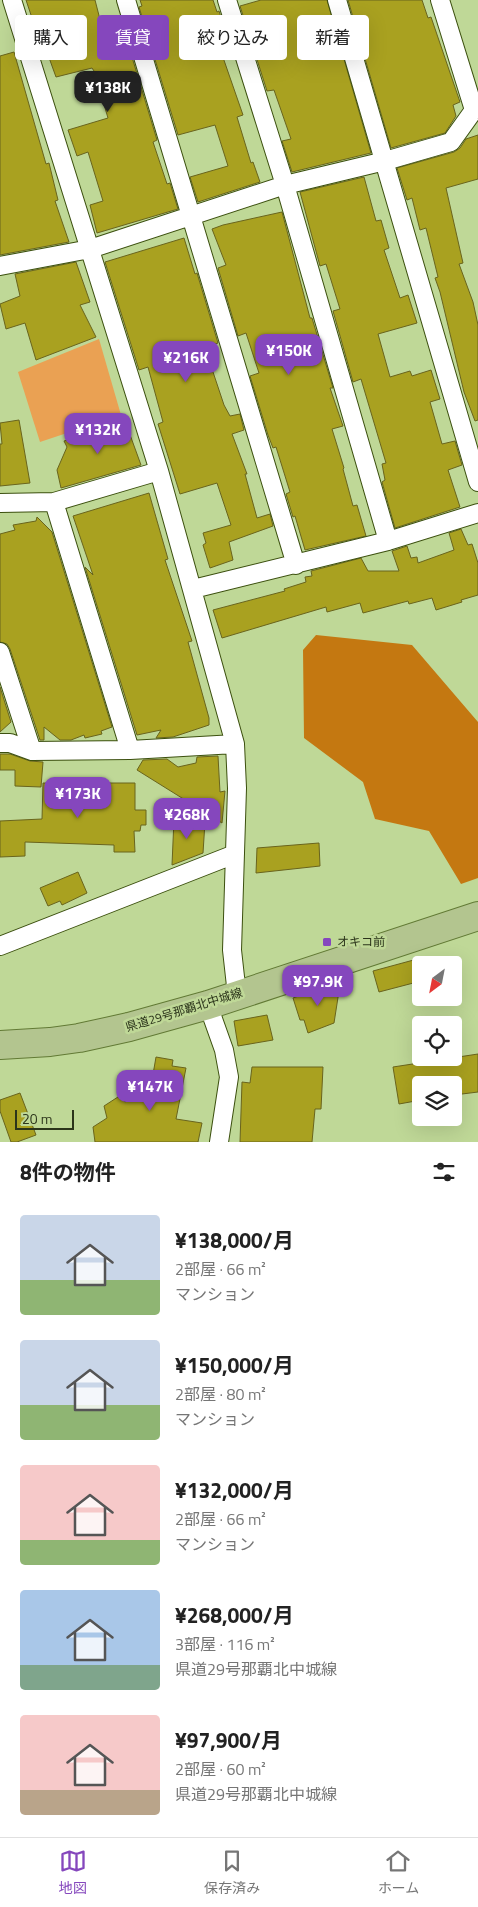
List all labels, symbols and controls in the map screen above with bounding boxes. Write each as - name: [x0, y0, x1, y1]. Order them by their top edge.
- chip: 購入: [15, 15, 87, 60]
- chip: 賃貸: [97, 15, 169, 60]
- chip: 絞り込み: [179, 15, 287, 60]
- chip: 新着: [297, 15, 369, 60]
- pin: ¥138K: [73, 70, 143, 113]
- text: ¥138K: [85, 75, 131, 99]
- pin: ¥150K: [254, 334, 324, 376]
- text: ¥150K: [266, 338, 312, 362]
- pin: ¥216K: [151, 340, 221, 383]
- text: ¥216K: [163, 345, 209, 369]
- pin: ¥132K: [63, 412, 133, 455]
- text: ¥132K: [75, 417, 121, 441]
- pin: ¥173K: [43, 776, 113, 819]
- text: ¥173K: [55, 781, 101, 805]
- pin: ¥268K: [152, 798, 222, 840]
- text: ¥268K: [164, 802, 210, 826]
- place label: オキコ前: [337, 932, 385, 951]
- marker: オキコ前: [321, 936, 333, 948]
- north arrow: [412, 956, 462, 1006]
- map controls: [412, 956, 462, 1126]
- pin: ¥97.9K: [277, 964, 359, 1007]
- text: ¥97.9K: [293, 969, 343, 993]
- street label: 県道29号那覇北中城線: [123, 983, 245, 1036]
- button: locate: [412, 1016, 462, 1066]
- pin: ¥147K: [115, 1070, 185, 1112]
- text: ¥147K: [127, 1074, 173, 1098]
- button: layers: [412, 1076, 462, 1126]
- scale bar: [15, 1107, 74, 1130]
- text: 20 m: [22, 1108, 52, 1129]
- text: 8件の物件: [20, 1156, 116, 1188]
- icon: filters: [430, 1158, 458, 1186]
- text: ¥138,000/月: [175, 1224, 294, 1256]
- icon: home: [60, 1235, 120, 1295]
- text: 2部屋 · 66 m²: [175, 1257, 266, 1281]
- text: マンション: [175, 1282, 255, 1306]
- text: ¥150,000/月: [175, 1349, 294, 1381]
- icon: home: [60, 1360, 120, 1420]
- text: 2部屋 · 80 m²: [175, 1382, 266, 1406]
- text: マンション: [175, 1407, 255, 1431]
- text: ¥132,000/月: [175, 1474, 294, 1506]
- icon: home: [60, 1485, 120, 1545]
- text: 2部屋 · 66 m²: [175, 1507, 266, 1531]
- text: マンション: [175, 1532, 255, 1556]
- text: ¥268,000/月: [175, 1599, 294, 1631]
- icon: home: [60, 1610, 120, 1670]
- text: 3部屋 · 116 m²: [175, 1632, 275, 1656]
- text: 県道29号那覇北中城線: [175, 1657, 337, 1681]
- text: ¥97,900/月: [175, 1724, 282, 1756]
- icon: home: [60, 1735, 120, 1795]
- text: 2部屋 · 60 m²: [175, 1757, 266, 1781]
- text: 県道29号那覇北中城線: [175, 1782, 337, 1806]
- tab: 地図: [59, 1847, 87, 1898]
- tab: 保存済み: [204, 1847, 260, 1898]
- tab: ホーム: [378, 1847, 419, 1898]

